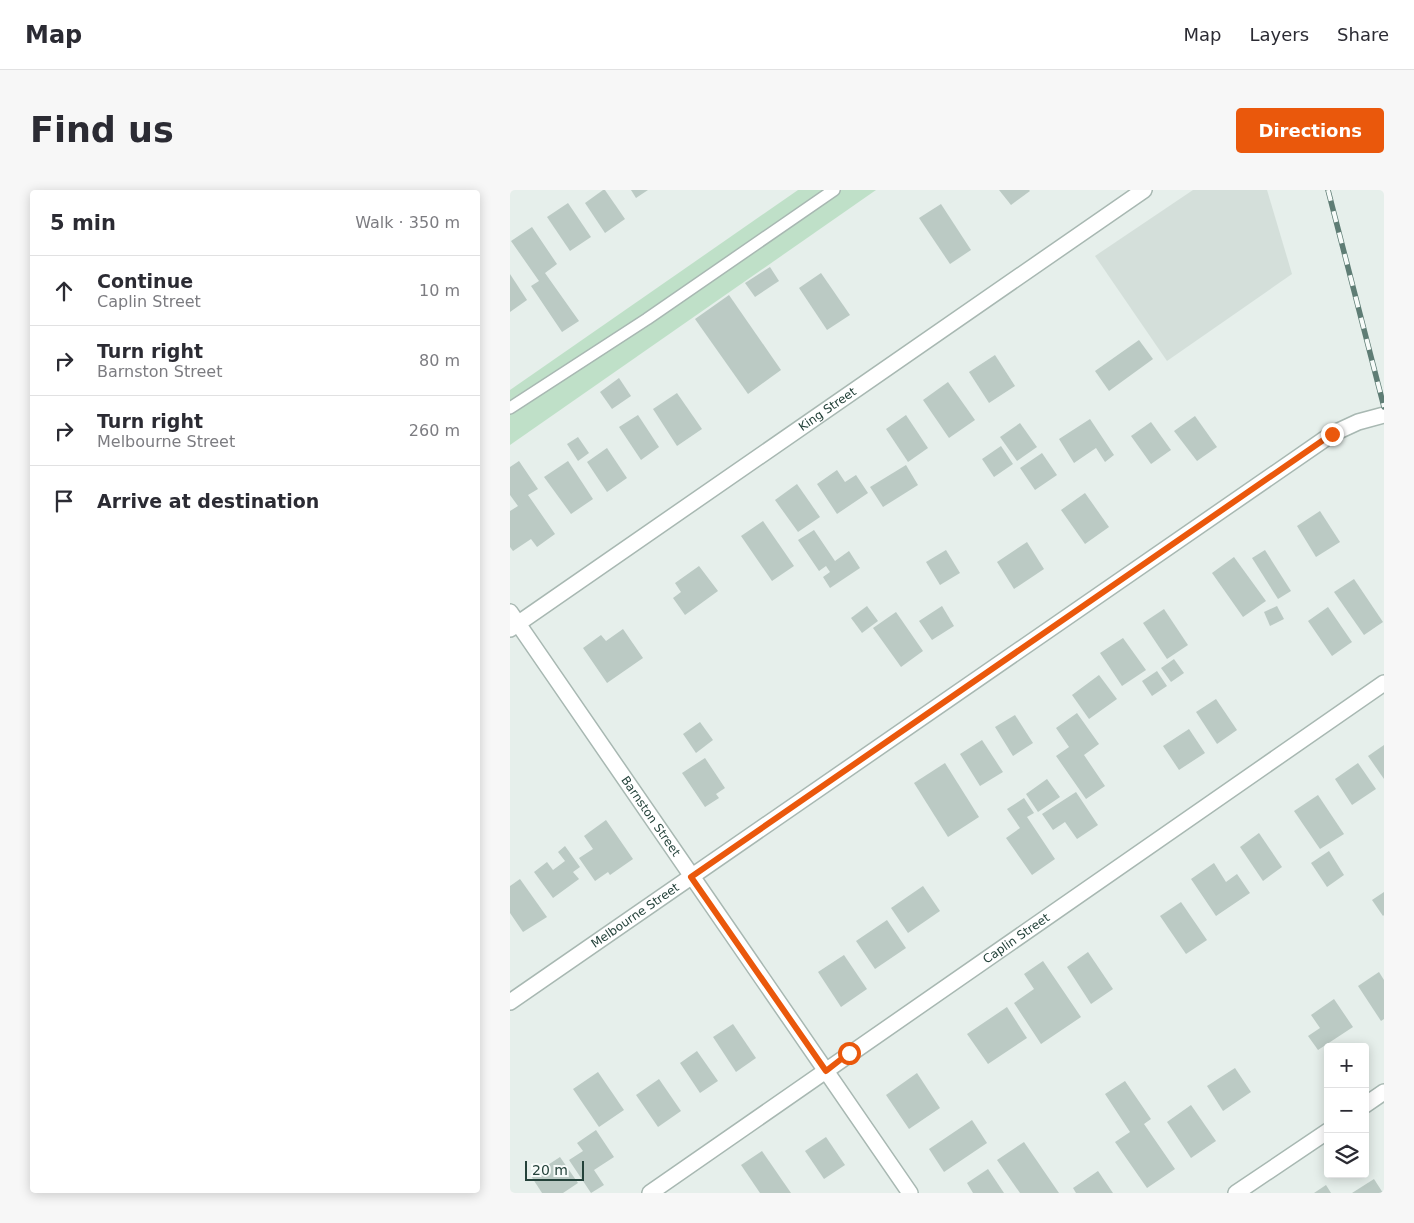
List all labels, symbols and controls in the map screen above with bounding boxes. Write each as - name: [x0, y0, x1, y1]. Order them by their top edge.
- text: Map: [25, 21, 82, 49]
- text: Map: [1183, 24, 1221, 45]
- text: Layers: [1249, 24, 1309, 45]
- text: Share: [1337, 24, 1389, 45]
- button: Directions: [1236, 108, 1384, 153]
- text: Find us: [30, 110, 174, 150]
- text: 5 min: [50, 211, 116, 235]
- text: Walk · 350 m: [355, 213, 460, 232]
- text: Continue: [97, 270, 193, 292]
- icon: ahead: [50, 277, 78, 305]
- text: 10 m: [419, 281, 460, 300]
- text: Caplin Street: [97, 292, 201, 311]
- text: Turn right: [97, 340, 203, 362]
- icon: right: [50, 347, 78, 375]
- text: 80 m: [419, 351, 460, 370]
- text: Barnston Street: [97, 362, 222, 381]
- street label: King Street: [796, 384, 859, 434]
- text: Turn right: [97, 410, 203, 432]
- icon: right: [50, 417, 78, 445]
- text: 260 m: [409, 421, 460, 440]
- route end: [1321, 423, 1344, 446]
- text: Melbourne Street: [97, 432, 235, 451]
- icon: arrive: [50, 487, 78, 515]
- text: Arrive at destination: [97, 490, 319, 512]
- street label: Barnston Street: [618, 773, 683, 859]
- street label: Melbourne Street: [588, 880, 682, 951]
- street label: Caplin Street: [980, 910, 1053, 967]
- route start: [838, 1042, 861, 1065]
- map controls: [1324, 1043, 1369, 1178]
- button: +: [1324, 1043, 1369, 1088]
- button: −: [1324, 1088, 1369, 1133]
- button: layers: [1324, 1133, 1369, 1178]
- scale bar: [525, 1158, 584, 1181]
- text: 20 m: [532, 1162, 568, 1178]

